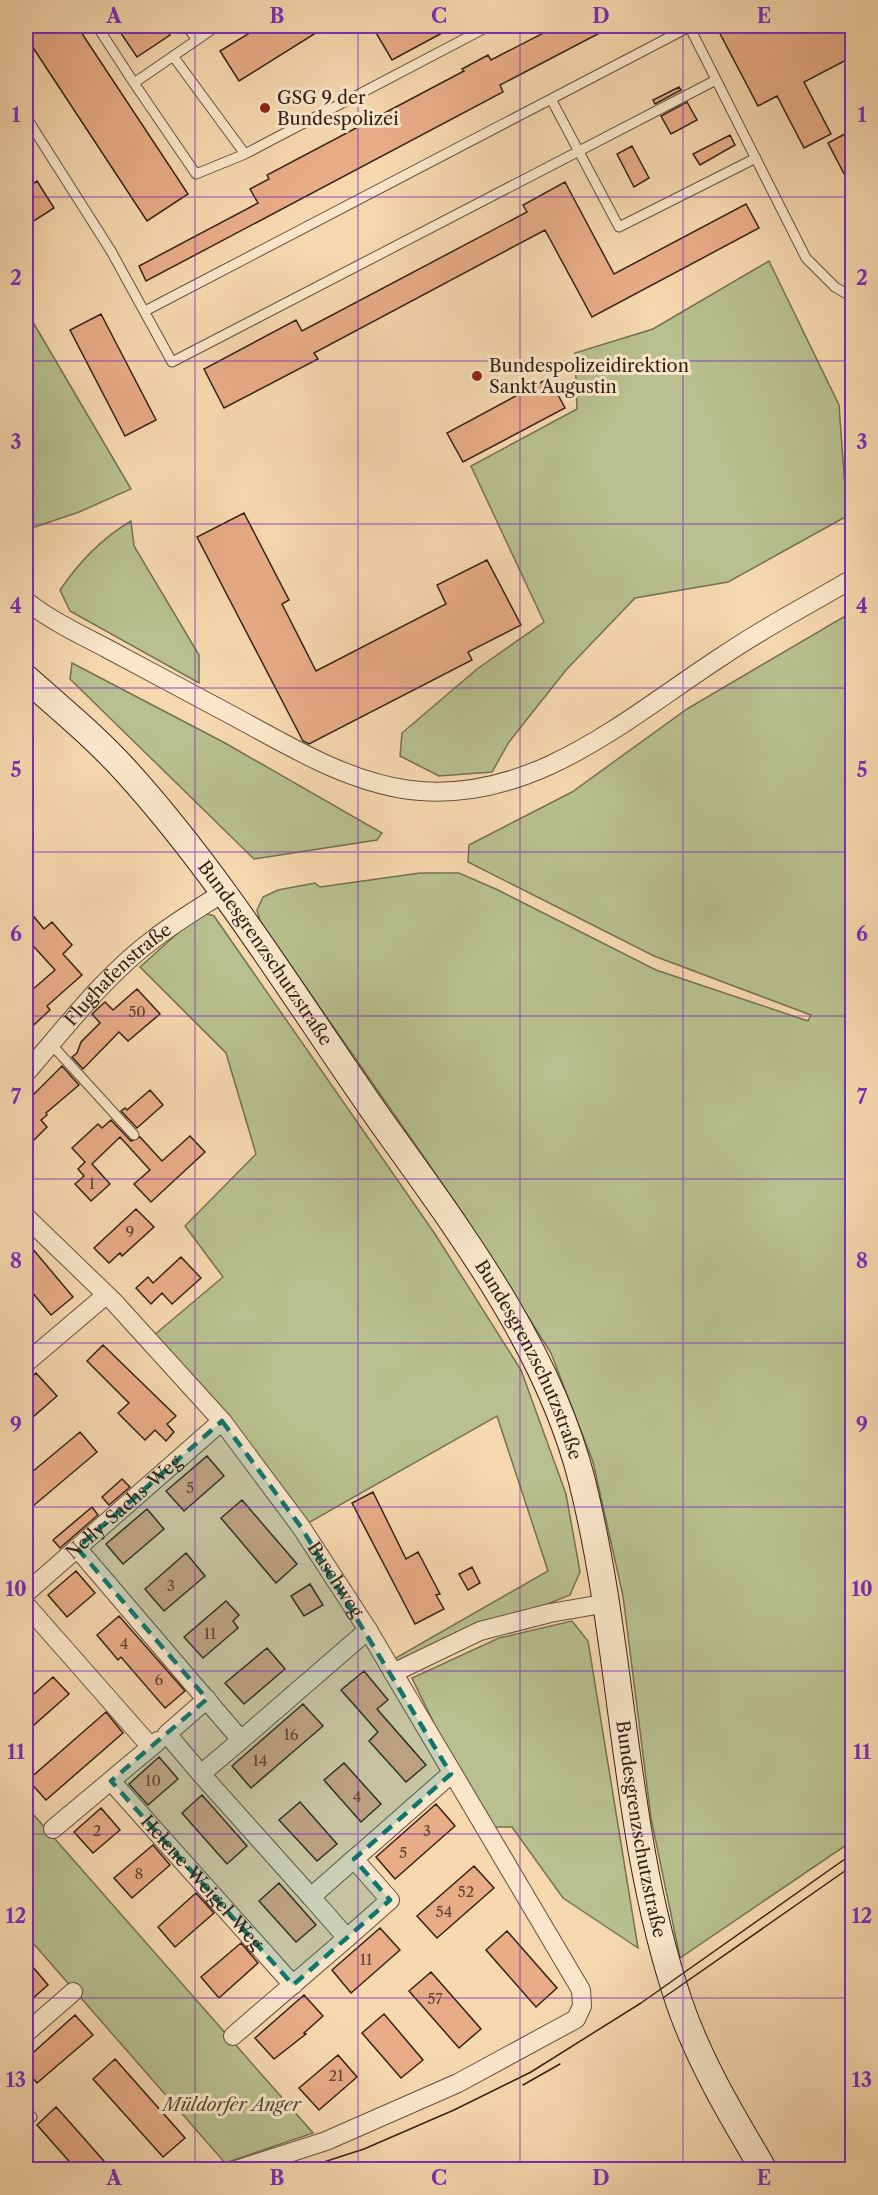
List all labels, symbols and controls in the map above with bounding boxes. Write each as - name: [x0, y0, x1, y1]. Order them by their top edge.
- text: A: [105, 4, 122, 28]
- text: B: [270, 4, 285, 28]
- text: C: [431, 4, 447, 28]
- text: D: [592, 4, 610, 28]
- text: E: [757, 4, 771, 28]
- place label: GSG 9 der Bundespolizei: [277, 87, 399, 130]
- marker: GSG 9 der Bundespolizei: [258, 101, 272, 115]
- text: 1: [12, 103, 21, 127]
- text: 1: [858, 103, 867, 127]
- text: 2: [10, 266, 22, 290]
- text: 2: [856, 266, 868, 290]
- place label: Bundespolizeidirektion Sankt Augustin: [489, 355, 689, 398]
- marker: Bundespolizeidirektion Sankt Augustin: [470, 369, 484, 383]
- text: 3: [10, 430, 22, 454]
- text: 3: [856, 430, 868, 454]
- text: 4: [10, 594, 22, 618]
- text: 4: [856, 594, 868, 618]
- text: 5: [10, 758, 22, 782]
- text: 5: [856, 758, 868, 782]
- street label: Bundesgrenzschutzstraße: [193, 856, 337, 1050]
- street label: Flughafenstraße: [60, 919, 176, 1031]
- text: 6: [10, 922, 22, 946]
- text: 6: [856, 922, 868, 946]
- house number: 50: [128, 1002, 146, 1021]
- text: 7: [11, 1085, 22, 1109]
- text: 7: [857, 1085, 868, 1109]
- house number: 1: [89, 1174, 96, 1193]
- house number: 9: [126, 1222, 134, 1241]
- text: 8: [10, 1249, 22, 1273]
- text: 8: [856, 1249, 868, 1273]
- street label: Bundesgrenzschutzstraße: [470, 1256, 586, 1462]
- text: 9: [10, 1413, 22, 1437]
- text: 9: [856, 1413, 868, 1437]
- street label: Nelly-Sachs-Weg: [61, 1450, 186, 1564]
- house number: 5: [186, 1478, 194, 1497]
- street label: Buschweg: [303, 1538, 368, 1622]
- house number: 3: [167, 1576, 175, 1595]
- text: 10: [5, 1577, 27, 1601]
- text: 10: [851, 1577, 873, 1601]
- house number: 11: [204, 1624, 217, 1643]
- house number: 4: [120, 1634, 128, 1653]
- house number: 6: [155, 1670, 164, 1689]
- street label: Bundesgrenzschutzstraße: [611, 1719, 671, 1940]
- house number: 16: [283, 1725, 299, 1744]
- text: 11: [7, 1740, 25, 1764]
- text: 11: [853, 1740, 871, 1764]
- house number: 14: [253, 1751, 267, 1770]
- house number: 10: [145, 1771, 161, 1790]
- house number: 4: [353, 1787, 361, 1806]
- street label: Helene-Weigel-Weg: [136, 1811, 268, 1955]
- house number: 2: [93, 1821, 101, 1840]
- house number: 3: [423, 1821, 431, 1840]
- house number: 5: [399, 1843, 407, 1862]
- house number: 8: [135, 1864, 144, 1883]
- house number: 52: [458, 1882, 474, 1901]
- house number: 54: [436, 1902, 452, 1921]
- text: 12: [6, 1904, 26, 1928]
- text: 12: [852, 1904, 872, 1928]
- house number: 11: [360, 1950, 373, 1969]
- house number: 57: [427, 1989, 443, 2008]
- house number: 21: [329, 2066, 344, 2085]
- text: 13: [6, 2068, 26, 2092]
- text: 13: [852, 2068, 872, 2092]
- park label: Müldorfer Anger: [161, 2094, 303, 2116]
- text: A: [105, 2166, 122, 2190]
- text: B: [270, 2166, 285, 2190]
- text: C: [431, 2166, 447, 2190]
- text: D: [592, 2166, 610, 2190]
- text: E: [757, 2166, 771, 2190]

